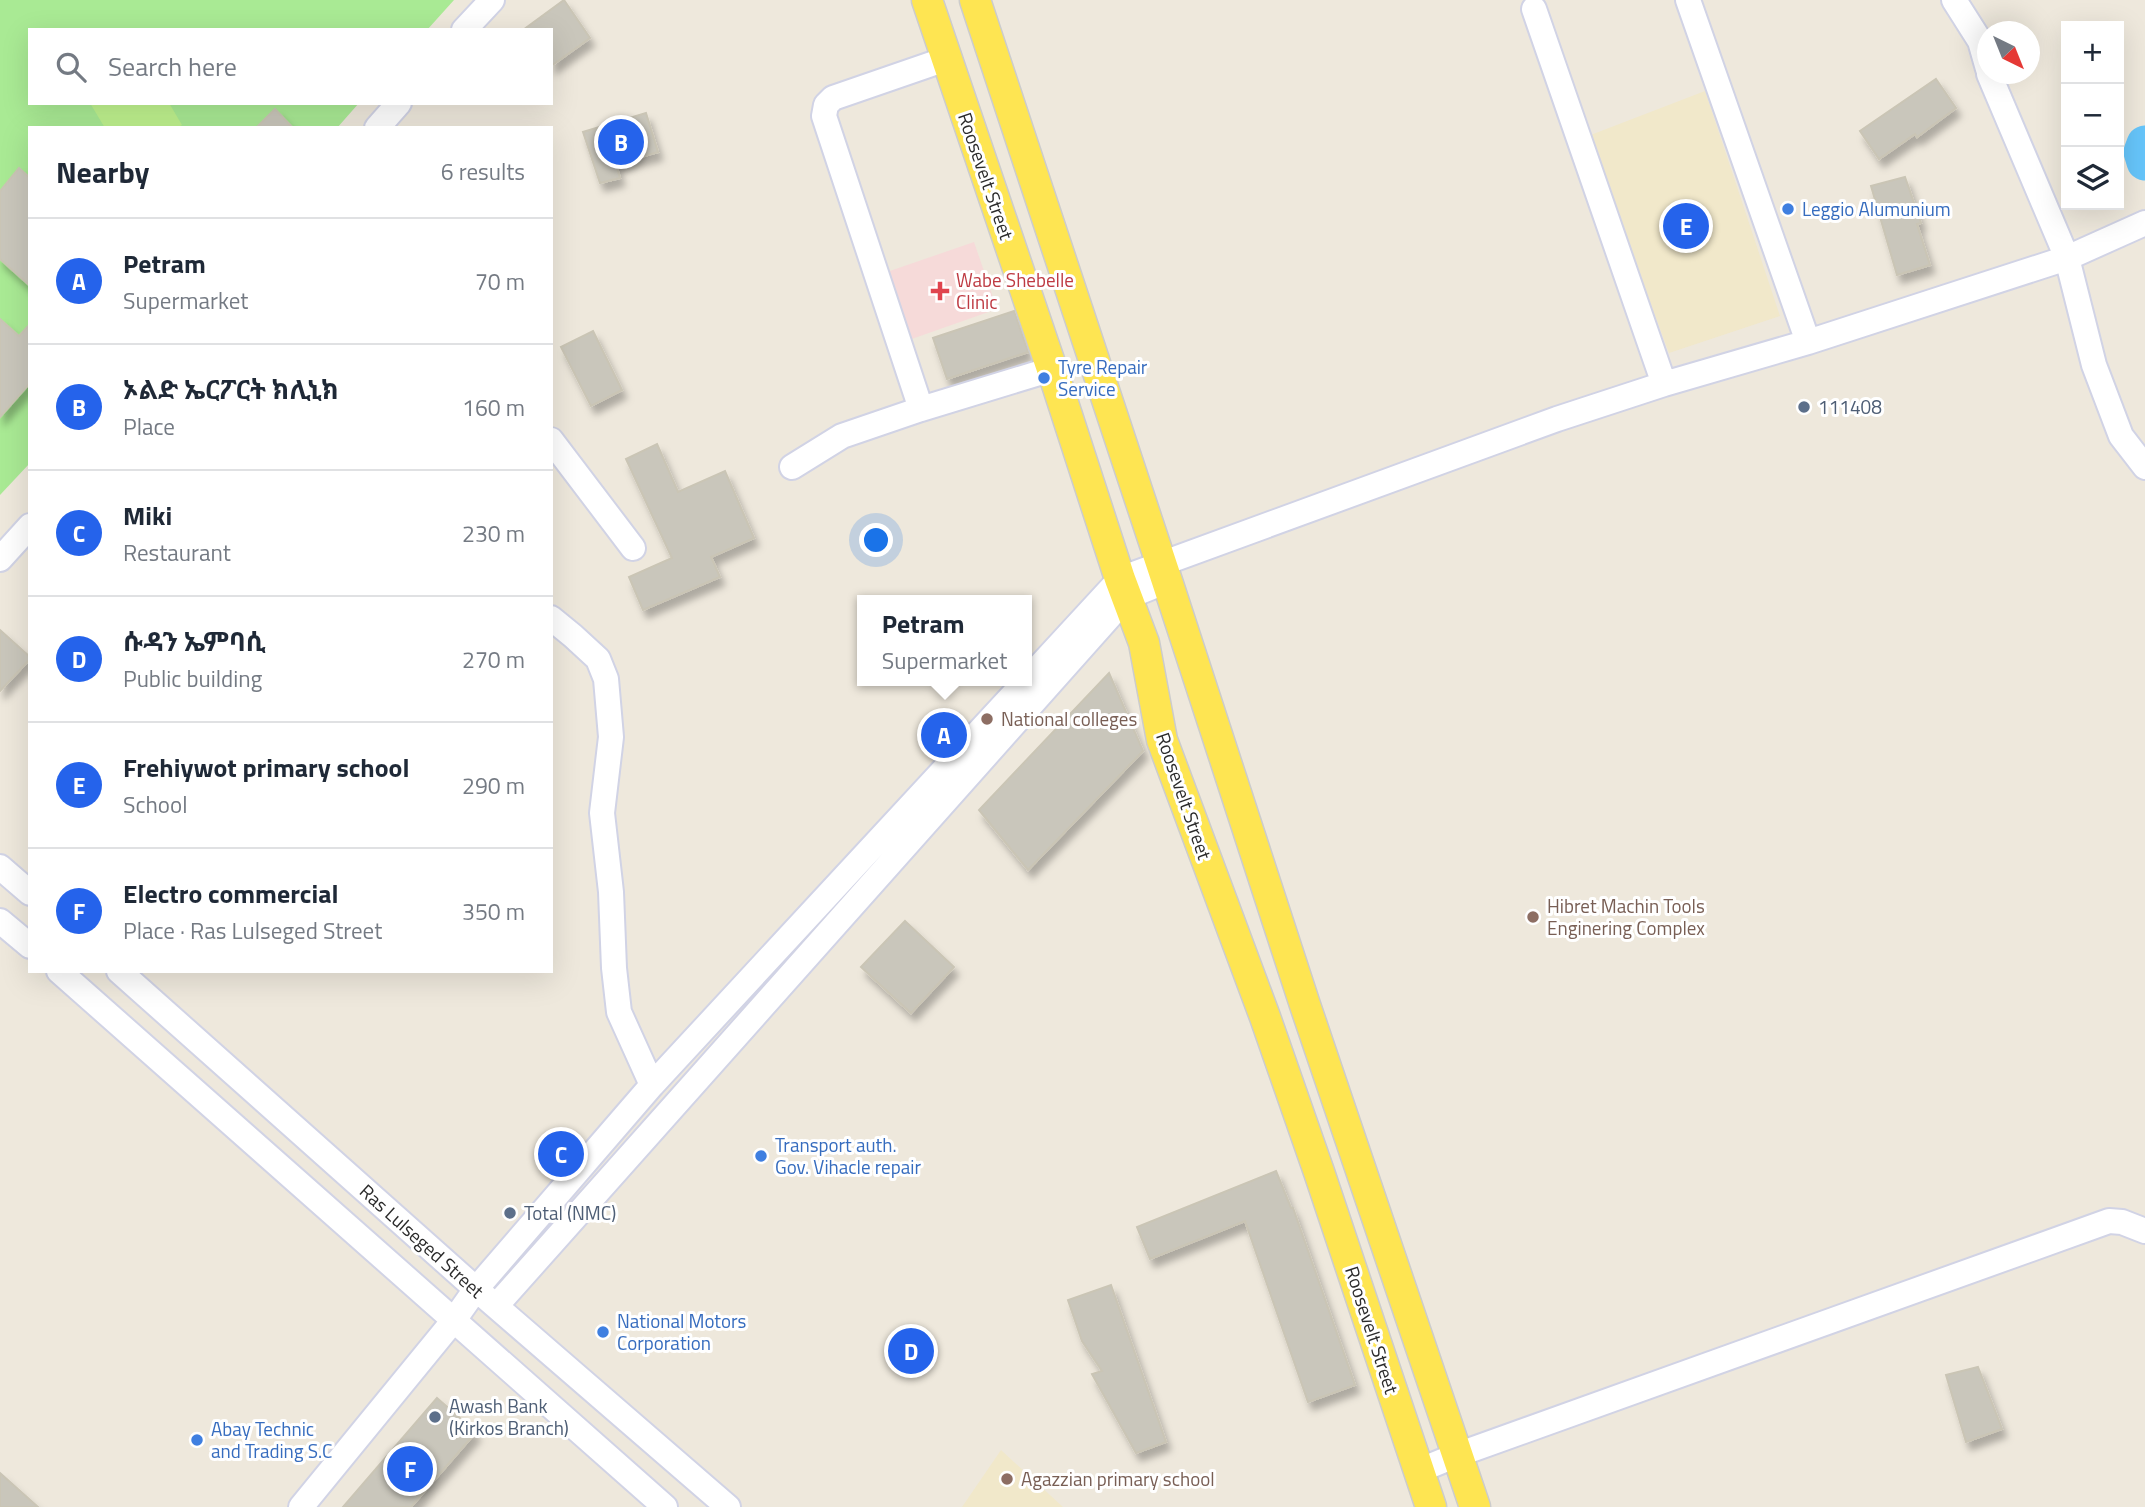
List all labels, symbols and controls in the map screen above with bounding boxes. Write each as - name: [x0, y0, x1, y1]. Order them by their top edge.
- north arrow: [1977, 21, 2040, 84]
- map controls: [2061, 21, 2124, 210]
- button: +: [2061, 21, 2124, 84]
- search box: [28, 28, 553, 105]
- text: Search here: [108, 47, 237, 86]
- icon: search: [52, 48, 90, 86]
- button: −: [2061, 84, 2124, 147]
- street label: Roosevelt Street: [951, 108, 1022, 244]
- pin: B: [598, 116, 644, 168]
- button: layers: [2061, 147, 2124, 210]
- text: Nearby: [56, 149, 149, 195]
- text: 6 results: [441, 154, 525, 189]
- place label: Leggio Alumunium: [1802, 194, 1951, 223]
- pin: E: [1663, 200, 1709, 252]
- marker: Leggio Alumunium: [1780, 201, 1796, 217]
- text: Petram: [123, 244, 206, 283]
- text: A: [72, 264, 86, 299]
- text: 70 m: [475, 264, 525, 299]
- place label: Wabe Shebelle Clinic: [956, 265, 1074, 316]
- marker: Wabe Shebelle Clinic: [930, 281, 950, 301]
- text: Supermarket: [123, 283, 248, 318]
- place label: Tyre Repair Service: [1058, 352, 1148, 403]
- text: ኦልድ ኤርፖርት ክሊኒክ: [123, 370, 339, 409]
- marker: Tyre Repair Service: [1036, 370, 1052, 386]
- text: B: [72, 390, 86, 425]
- text: 160 m: [462, 390, 525, 425]
- place label: 111408: [1818, 392, 1882, 421]
- marker: 111408: [1796, 399, 1812, 415]
- text: Place: [123, 409, 175, 444]
- text: Miki: [123, 496, 172, 535]
- text: C: [73, 516, 85, 551]
- text: 230 m: [462, 516, 525, 551]
- your location: [859, 523, 893, 557]
- text: Restaurant: [123, 535, 231, 570]
- popup: [857, 595, 1032, 686]
- text: Petram: [882, 604, 965, 643]
- text: ሱዳን ኤምባሲ: [123, 622, 266, 661]
- text: D: [72, 642, 86, 677]
- text: 270 m: [462, 642, 525, 677]
- text: Supermarket: [882, 643, 1007, 678]
- text: Public building: [123, 661, 262, 696]
- place label: National colleges: [1001, 704, 1137, 733]
- pin: A: [921, 709, 967, 761]
- marker: National colleges: [979, 711, 995, 727]
- street label: Roosevelt Street: [1149, 728, 1220, 864]
- text: Frehiywot primary school: [123, 748, 409, 787]
- text: E: [73, 768, 85, 803]
- text: 290 m: [462, 768, 525, 803]
- text: School: [123, 787, 187, 822]
- text: Electro commercial: [123, 874, 338, 913]
- place label: Hibret Machin Tools Enginering Complex: [1547, 891, 1705, 942]
- text: F: [73, 894, 85, 929]
- text: 350 m: [462, 894, 525, 929]
- marker: Hibret Machin Tools Enginering Complex: [1525, 909, 1541, 925]
- text: Place · Ras Lulseged Street: [123, 913, 382, 948]
- pin: C: [538, 1128, 584, 1180]
- place label: Transport auth. Gov. Vihacle repair: [775, 1130, 921, 1181]
- marker: Transport auth. Gov. Vihacle repair: [753, 1148, 769, 1164]
- street label: Ras Lulseged Street: [354, 1177, 491, 1305]
- place label: Total (NMC): [524, 1198, 616, 1227]
- marker: Total (NMC): [502, 1205, 518, 1221]
- street label: Roosevelt Street: [1338, 1262, 1407, 1398]
- place label: National Motors Corporation: [617, 1306, 747, 1357]
- marker: National Motors Corporation: [595, 1324, 611, 1340]
- pin: D: [888, 1325, 934, 1377]
- place label: Awash Bank (Kirkos Branch): [449, 1391, 569, 1442]
- marker: Awash Bank (Kirkos Branch): [427, 1409, 443, 1425]
- place label: Abay Technic and Trading S.C: [211, 1414, 332, 1465]
- marker: Abay Technic and Trading S.C: [189, 1432, 205, 1448]
- pin: F: [387, 1443, 433, 1495]
- place label: Agazzian primary school: [1021, 1464, 1215, 1493]
- marker: Agazzian primary school: [999, 1471, 1015, 1487]

